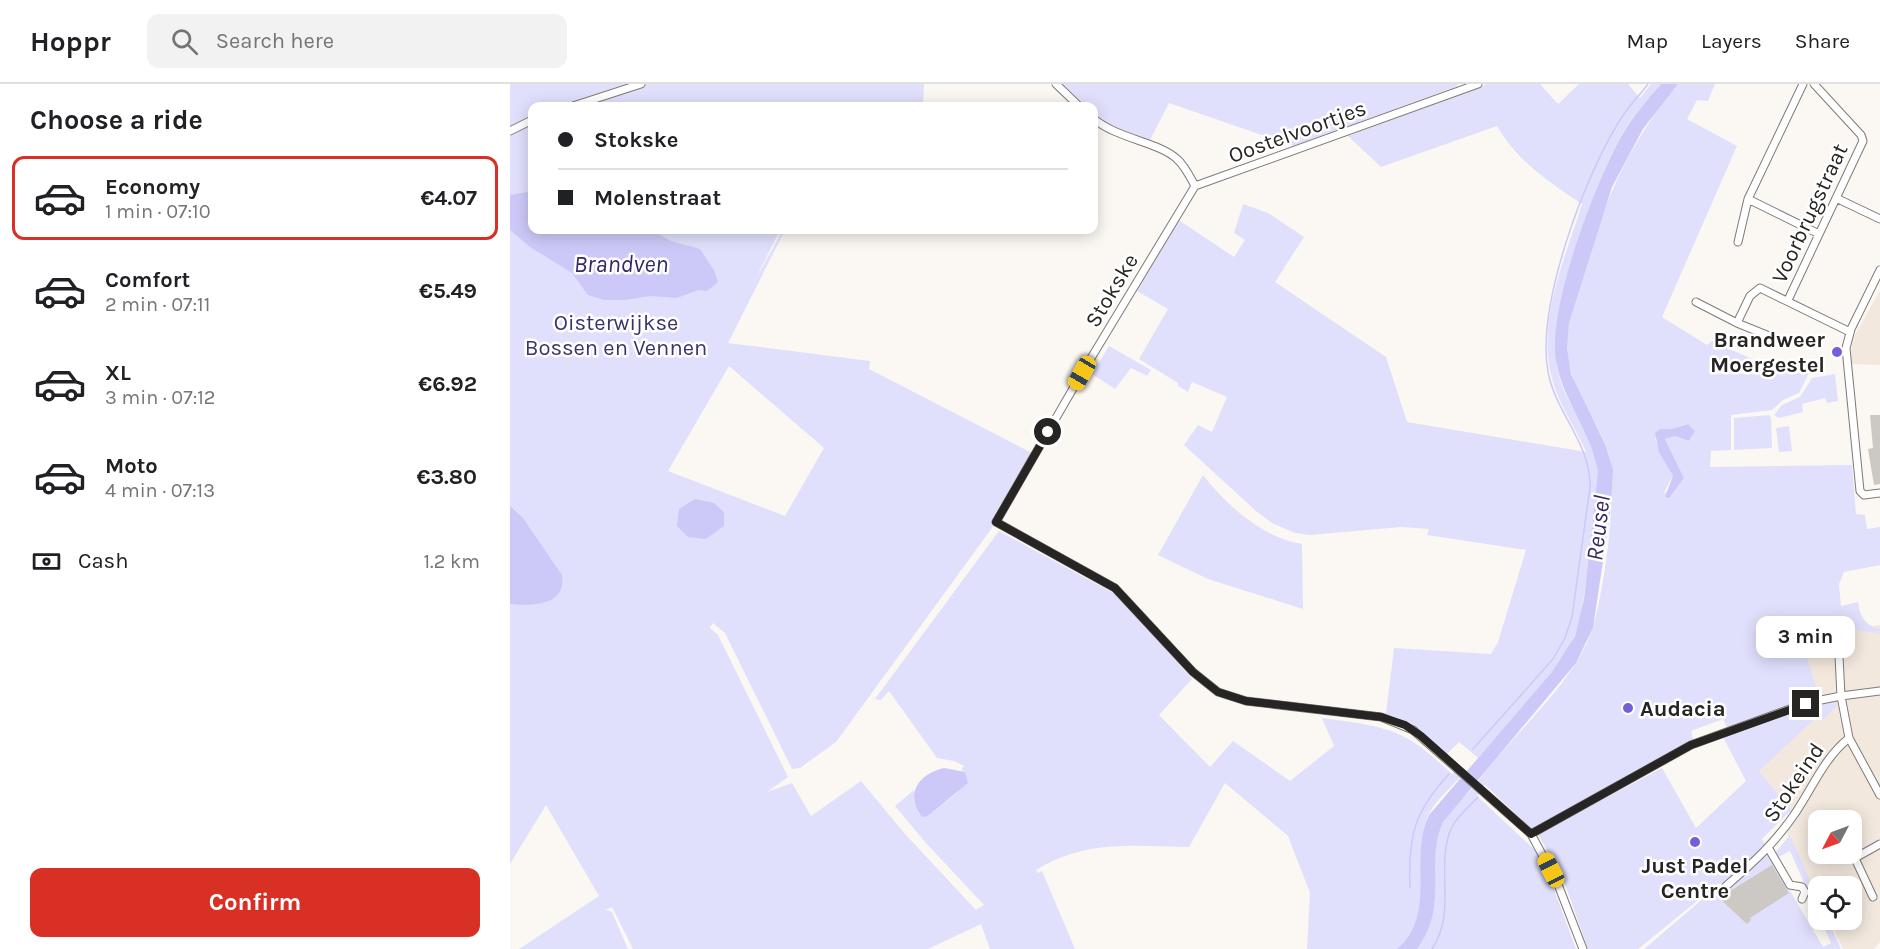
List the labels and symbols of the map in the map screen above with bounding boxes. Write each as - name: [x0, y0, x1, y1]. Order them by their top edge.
- street label: Oostelvoortjes: [1225, 95, 1370, 169]
- street label: Voorbrugstraat: [1766, 140, 1854, 287]
- street label: Stokske: [1080, 249, 1144, 332]
- water label: Brandven: [574, 250, 668, 278]
- park label: Oisterwijkse Bossen en Vennen: [525, 310, 707, 361]
- place label: Brandweer Moergestel: [1710, 327, 1825, 378]
- marker: Brandweer Moergestel: [1830, 345, 1844, 359]
- car: [1065, 353, 1099, 393]
- route start: [1034, 418, 1061, 445]
- water label: Reusel: [1580, 494, 1616, 562]
- callout: 3 min: [1756, 617, 1856, 659]
- route end: [1792, 690, 1819, 717]
- place label: Audacia: [1640, 696, 1726, 722]
- marker: Audacia: [1621, 701, 1635, 715]
- street label: Stokeind: [1758, 738, 1830, 827]
- north arrow: [1808, 810, 1862, 864]
- marker: Just Padel Centre: [1688, 835, 1702, 849]
- car: [1535, 850, 1567, 890]
- place label: Just Padel Centre: [1642, 853, 1748, 904]

